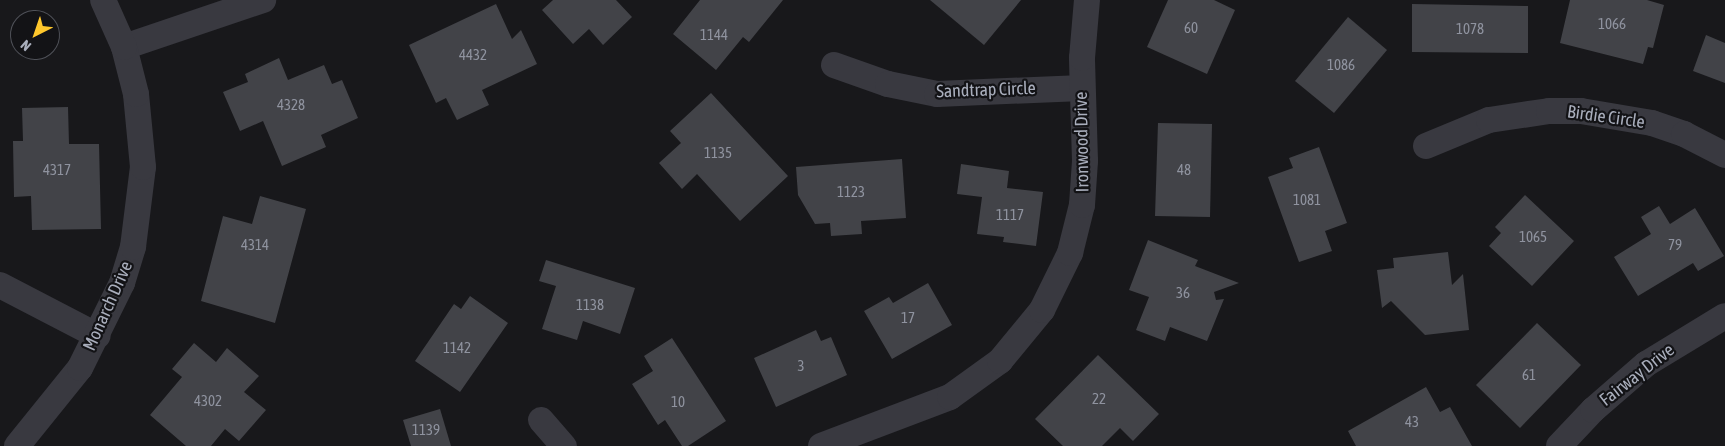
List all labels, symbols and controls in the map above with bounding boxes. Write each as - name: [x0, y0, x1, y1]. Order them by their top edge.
- north arrow: [10, 10, 60, 60]
- house number: 1066: [1598, 15, 1626, 33]
- house number: 60: [1184, 19, 1198, 37]
- house number: 1078: [1456, 20, 1484, 38]
- house number: 1144: [700, 26, 728, 44]
- text: N: [17, 37, 34, 54]
- house number: 4432: [459, 46, 487, 64]
- house number: 1086: [1327, 56, 1355, 74]
- street label: Sandtrap Circle: [936, 77, 1036, 103]
- street label: Ironwood Drive: [1070, 92, 1094, 192]
- house number: 4328: [277, 96, 305, 114]
- street label: Birdie Circle: [1566, 101, 1646, 133]
- house number: 1135: [704, 144, 732, 162]
- house number: 4317: [43, 161, 71, 179]
- house number: 48: [1177, 161, 1191, 179]
- house number: 1123: [837, 183, 865, 201]
- house number: 1081: [1293, 191, 1321, 209]
- house number: 1117: [996, 206, 1024, 224]
- house number: 1065: [1519, 228, 1547, 246]
- house number: 4314: [241, 236, 269, 254]
- house number: 79: [1668, 236, 1682, 254]
- street label: Monarch Drive: [79, 258, 137, 354]
- house number: 36: [1176, 284, 1190, 302]
- house number: 1138: [576, 296, 604, 314]
- house number: 17: [901, 309, 915, 327]
- house number: 1142: [443, 339, 471, 357]
- street label: Fairway Drive: [1595, 339, 1679, 411]
- house number: 3: [797, 357, 805, 375]
- house number: 61: [1522, 366, 1536, 384]
- house number: 22: [1092, 390, 1106, 408]
- house number: 4302: [194, 392, 222, 410]
- house number: 10: [671, 393, 685, 411]
- house number: 43: [1405, 413, 1419, 431]
- house number: 1139: [412, 421, 440, 439]

